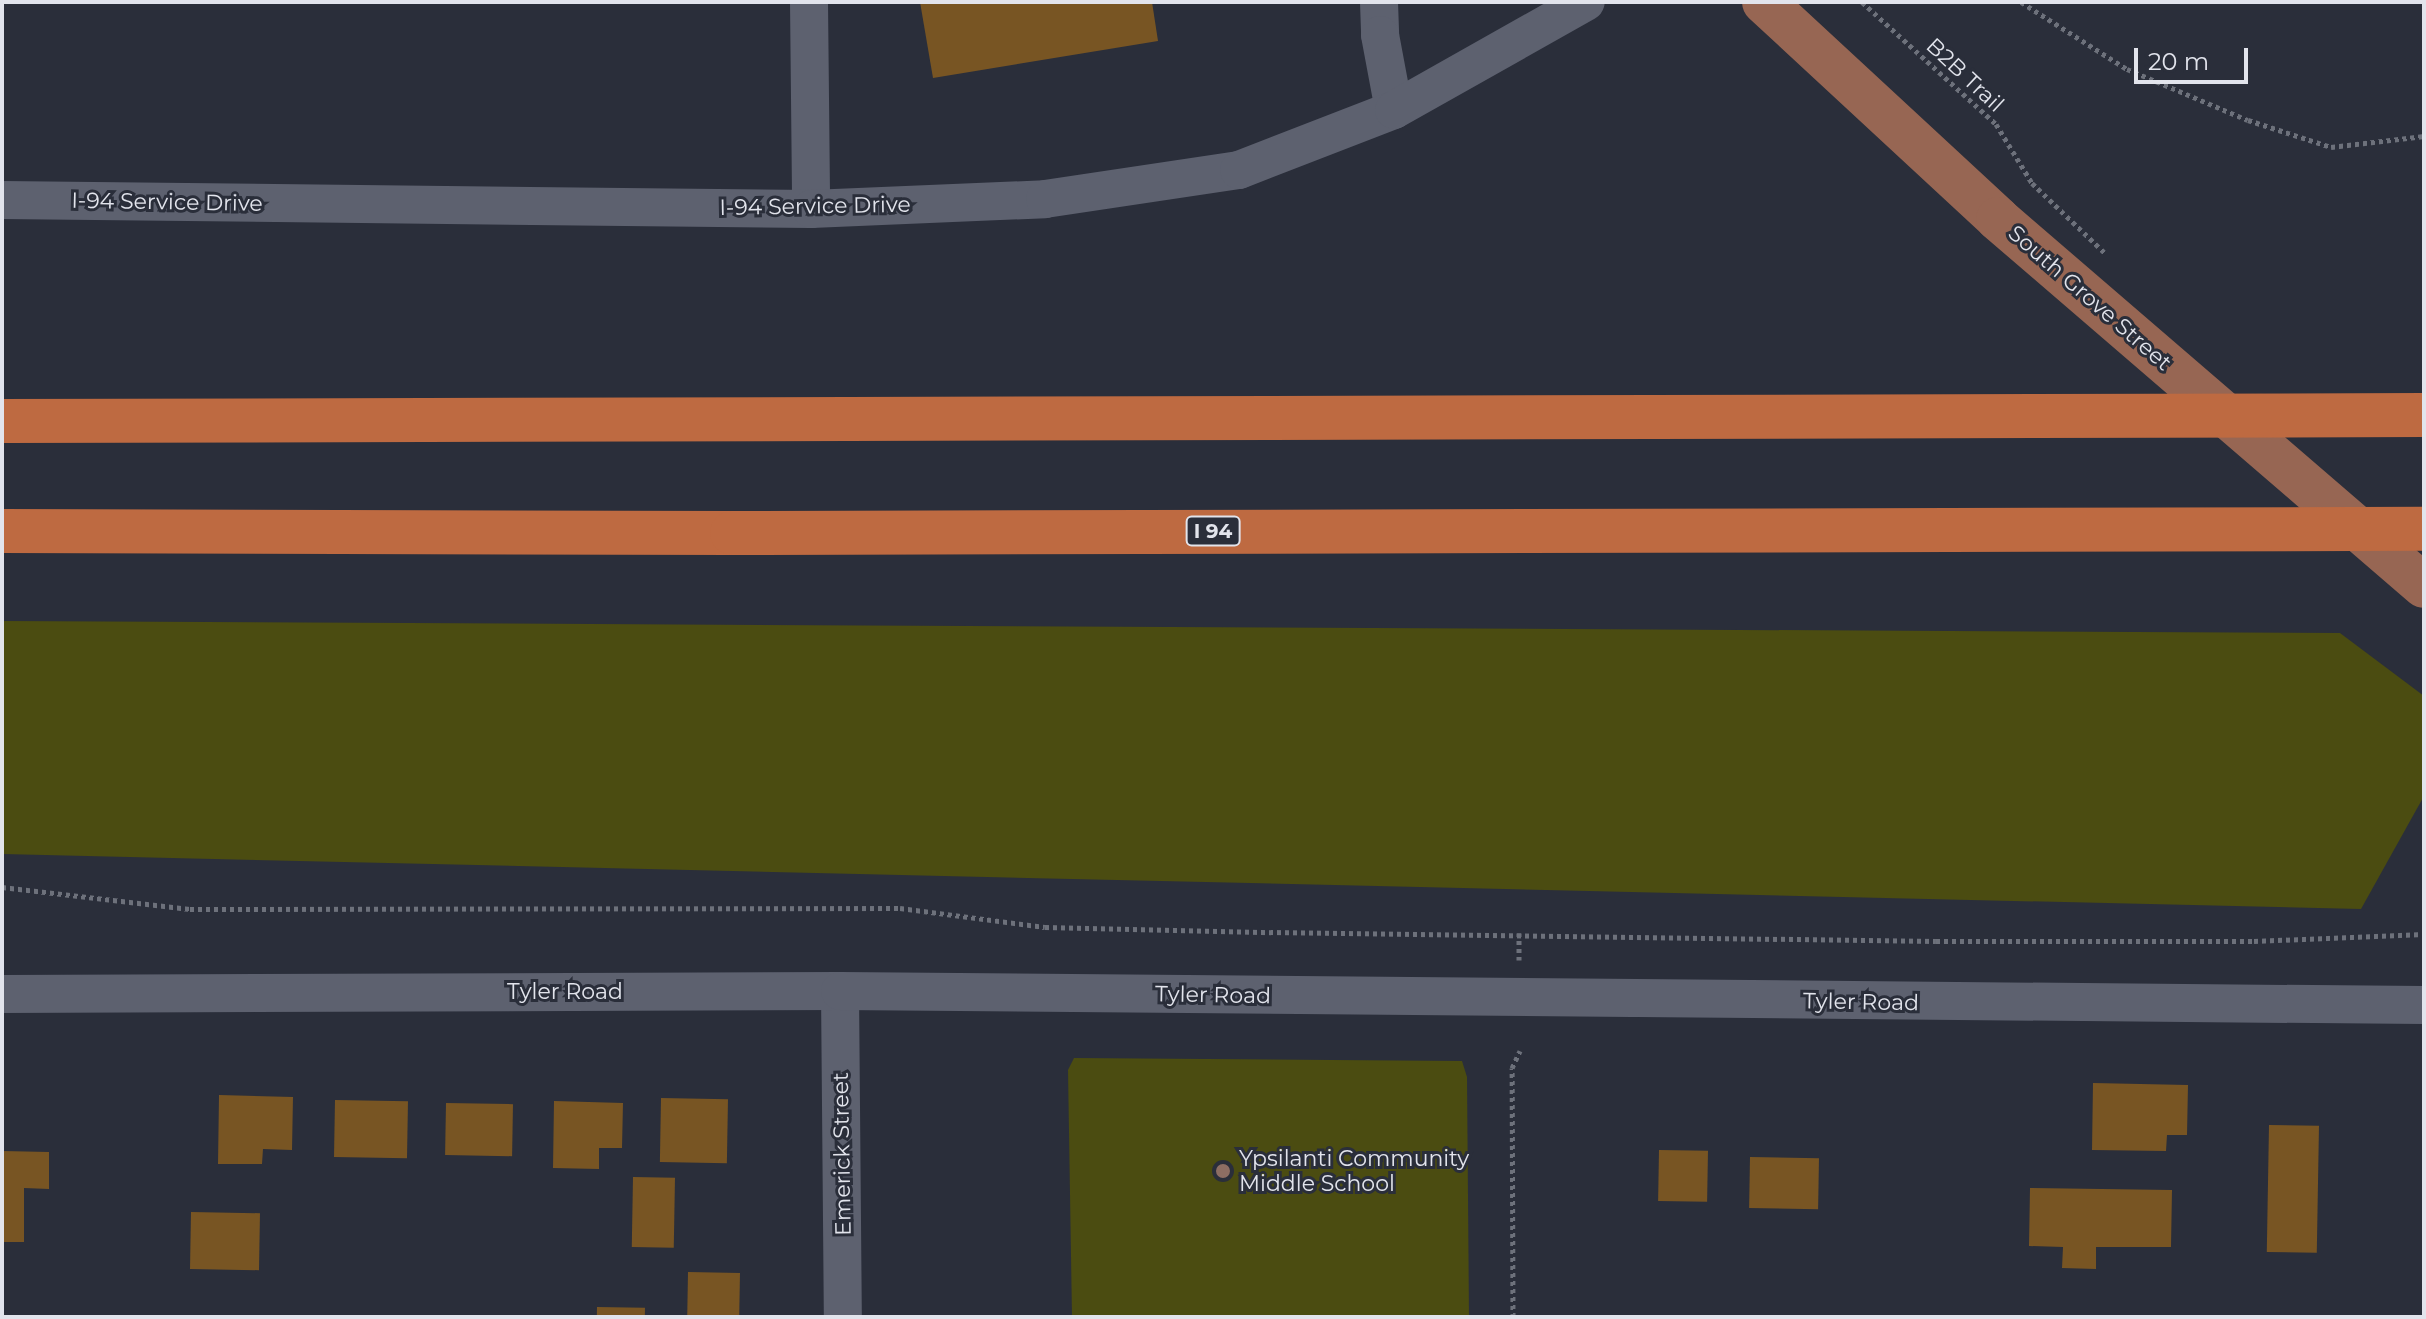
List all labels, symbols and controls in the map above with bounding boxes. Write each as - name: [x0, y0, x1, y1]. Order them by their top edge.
- street label: B2B Trail: [1921, 32, 2009, 118]
- scale bar: [2138, 32, 2252, 82]
- text: 20 m: [2148, 47, 2209, 76]
- street label: I-94 Service Drive: [71, 187, 263, 217]
- street label: I-94 Service Drive: [719, 191, 911, 221]
- street label: South Grove Street: [2003, 220, 2177, 376]
- road number: I 94: [1185, 515, 1241, 547]
- street label: Tyler Road: [507, 979, 623, 1005]
- street label: Tyler Road: [1155, 981, 1271, 1009]
- street label: Tyler Road: [1803, 988, 1919, 1016]
- street label: Emerick Street: [827, 1072, 857, 1236]
- place label: Ypsilanti Community Middle School: [1239, 1145, 1469, 1196]
- marker: Ypsilanti Community Middle School: [1214, 1162, 1232, 1180]

